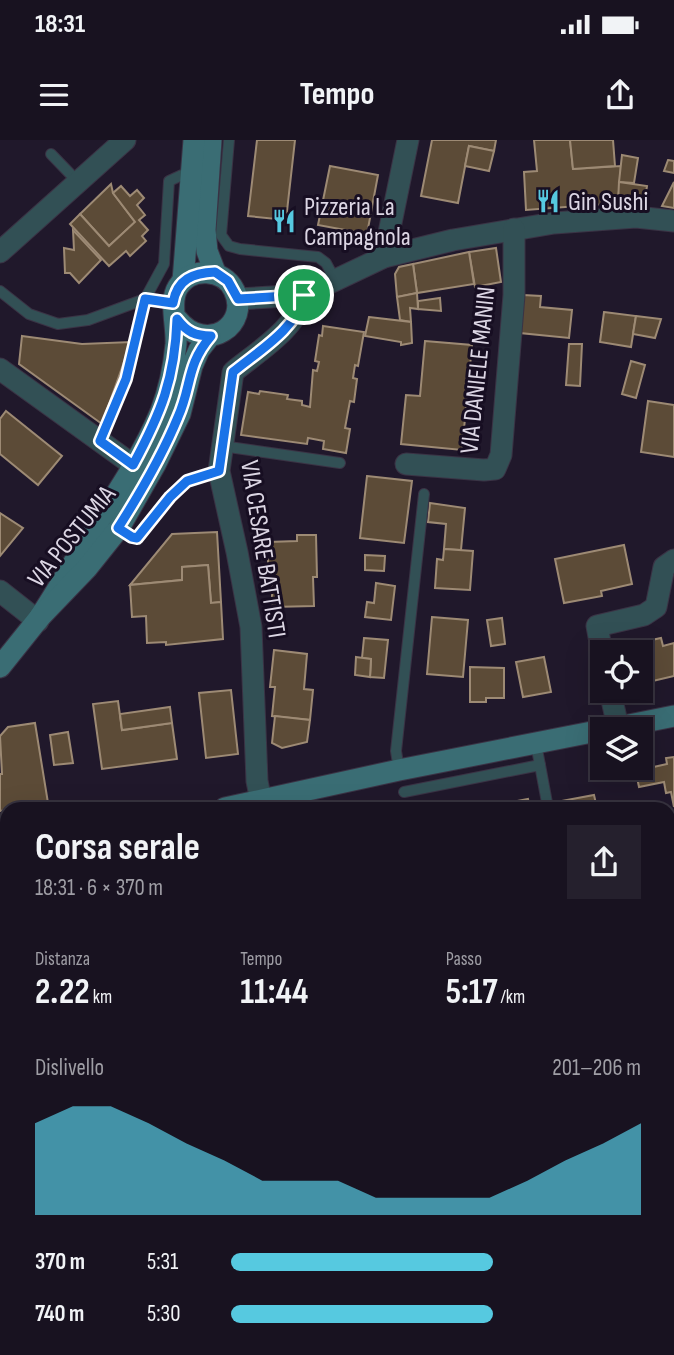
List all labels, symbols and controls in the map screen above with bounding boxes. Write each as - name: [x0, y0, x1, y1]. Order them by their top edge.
- text: 18:31: [35, 9, 85, 40]
- text: Tempo: [300, 75, 374, 114]
- icon: menu: [35, 76, 73, 114]
- icon: share: [601, 76, 639, 114]
- restaurant icon: Gin Sushi: [534, 187, 562, 215]
- place label: Gin Sushi: [568, 187, 648, 218]
- place label: Pizzeria La Campagnola: [304, 192, 411, 253]
- restaurant icon: Pizzeria La Campagnola: [270, 207, 298, 235]
- pin: [274, 265, 334, 325]
- icon: arrive: [285, 276, 323, 314]
- street label: VIA DANIELE MANIN: [454, 285, 503, 455]
- street label: VIA CESARE BATTISTI: [233, 458, 292, 640]
- street label: VIA POSTUMIA: [22, 479, 123, 594]
- map controls: [590, 640, 653, 780]
- button: locate: [590, 640, 653, 703]
- button: layers: [590, 717, 653, 780]
- text: Corsa serale: [35, 825, 200, 870]
- button: share: [567, 825, 641, 899]
- text: 18:31 · 6 × 370 m: [35, 874, 163, 902]
- text: Distanza: [35, 948, 90, 971]
- text: Tempo: [240, 948, 282, 971]
- text: Passo: [446, 948, 482, 971]
- text: 2.22: [35, 971, 90, 1014]
- text: 11:44: [240, 971, 308, 1014]
- text: 5:17: [446, 971, 498, 1014]
- text: km: [90, 986, 112, 1009]
- text: /km: [498, 986, 525, 1009]
- text: Dislivello: [35, 1054, 104, 1082]
- text: 201–206 m: [552, 1054, 641, 1082]
- text: 370 m: [35, 1248, 85, 1276]
- text: 5:31: [147, 1248, 178, 1276]
- text: 740 m: [35, 1300, 84, 1328]
- text: 5:30: [147, 1300, 180, 1328]

